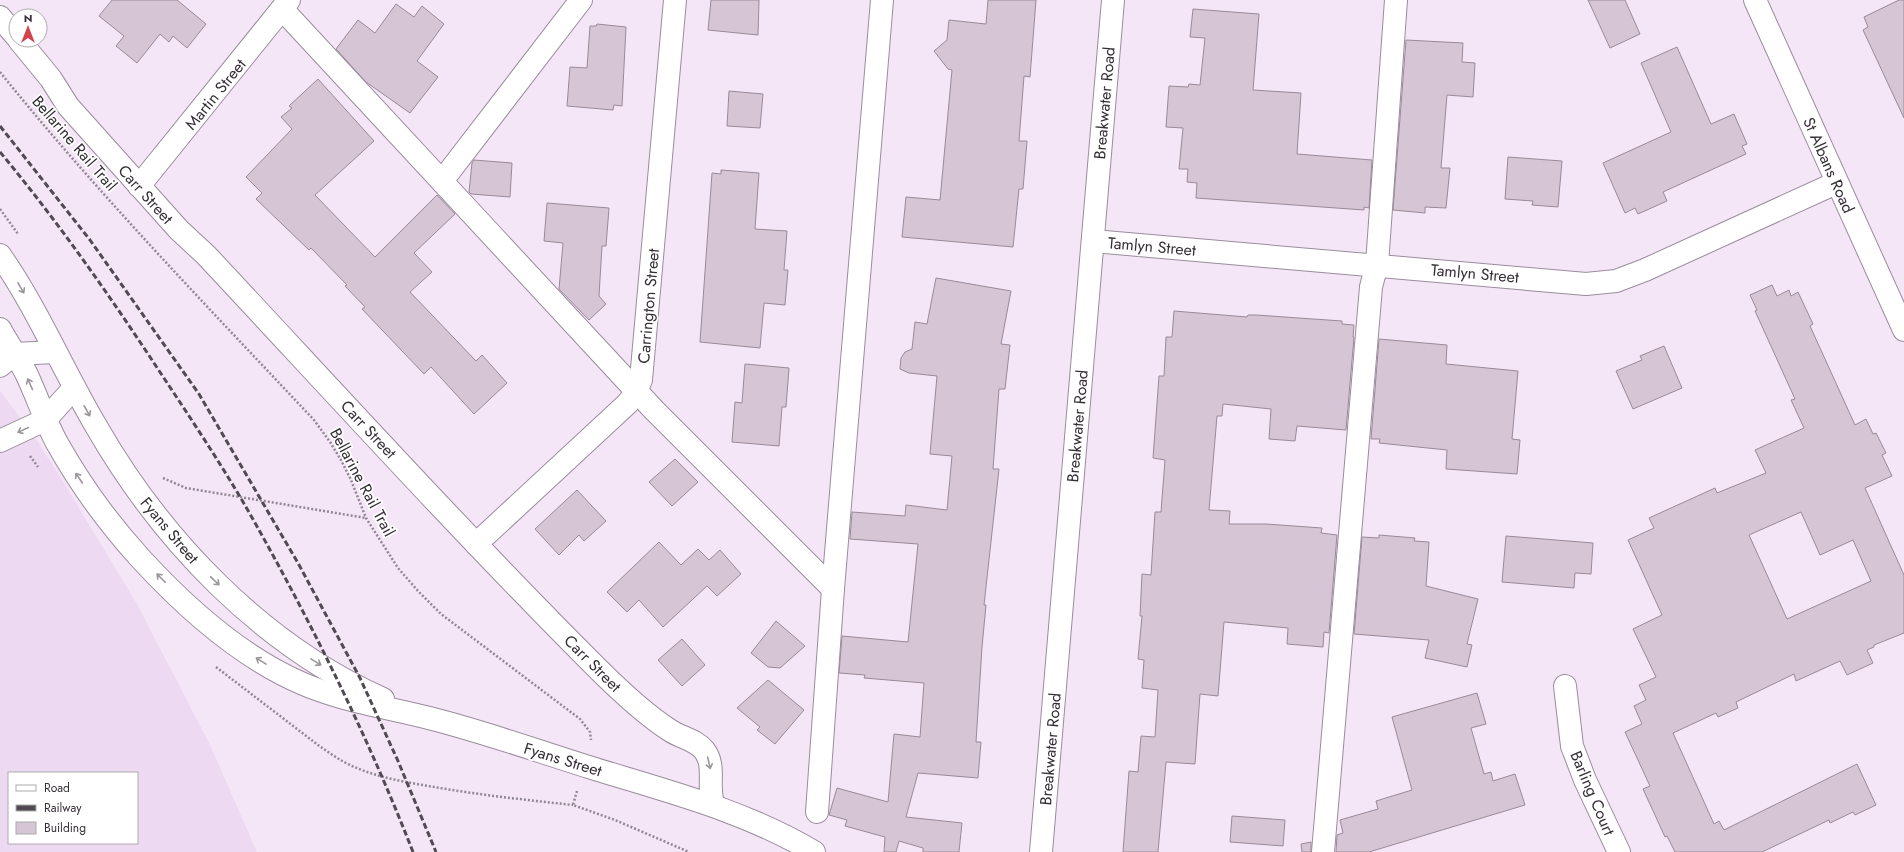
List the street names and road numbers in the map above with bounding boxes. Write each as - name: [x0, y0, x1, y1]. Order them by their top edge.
- street label: Breakwater Road: [1088, 46, 1121, 160]
- street label: Martin Street: [180, 54, 251, 135]
- street label: Bellarine Rail Trail: [27, 91, 123, 196]
- street label: St Albans Road: [1797, 114, 1860, 217]
- street label: Carr Street: [113, 160, 179, 229]
- street label: Tamlyn Street: [1107, 231, 1197, 262]
- street label: Carrington Street: [632, 247, 665, 364]
- street label: Tamlyn Street: [1430, 258, 1520, 289]
- street label: Breakwater Road: [1061, 369, 1094, 483]
- street label: Carr Street: [335, 395, 402, 464]
- street label: Bellarine Rail Trail: [324, 424, 401, 541]
- street label: Fyans Street: [135, 492, 204, 569]
- street label: Carr Street: [559, 630, 627, 697]
- street label: Breakwater Road: [1034, 692, 1067, 806]
- street label: Fyans Street: [521, 737, 605, 782]
- street label: Barling Court: [1564, 747, 1621, 839]

